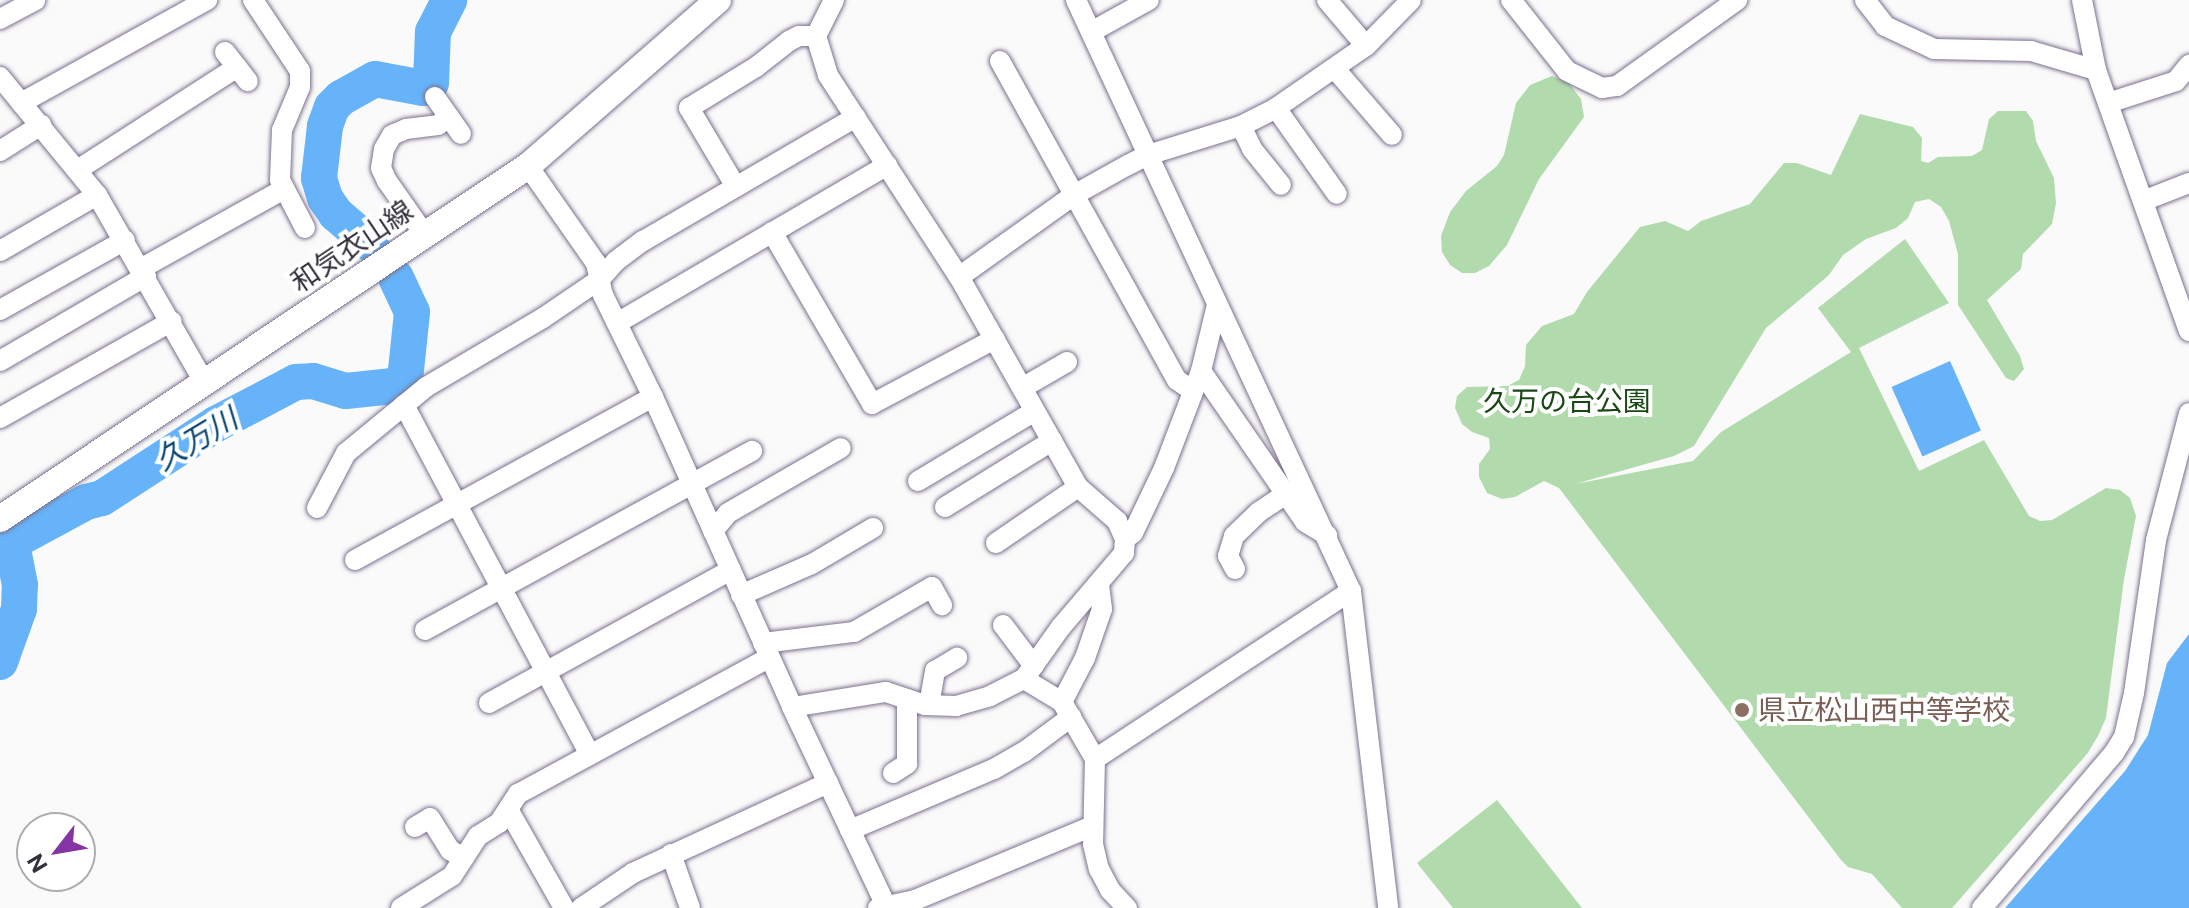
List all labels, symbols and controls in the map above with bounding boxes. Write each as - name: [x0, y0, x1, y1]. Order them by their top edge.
- street label: 和気衣山線: [285, 193, 419, 299]
- park label: 久万の台公園: [1483, 384, 1651, 418]
- water label: 久万川: [148, 400, 244, 478]
- place label: 県立松山西中等学校: [1758, 693, 2010, 727]
- marker: 県立松山西中等学校: [1733, 701, 1751, 719]
- north arrow: [16, 812, 96, 892]
- text: N: [22, 849, 53, 877]

